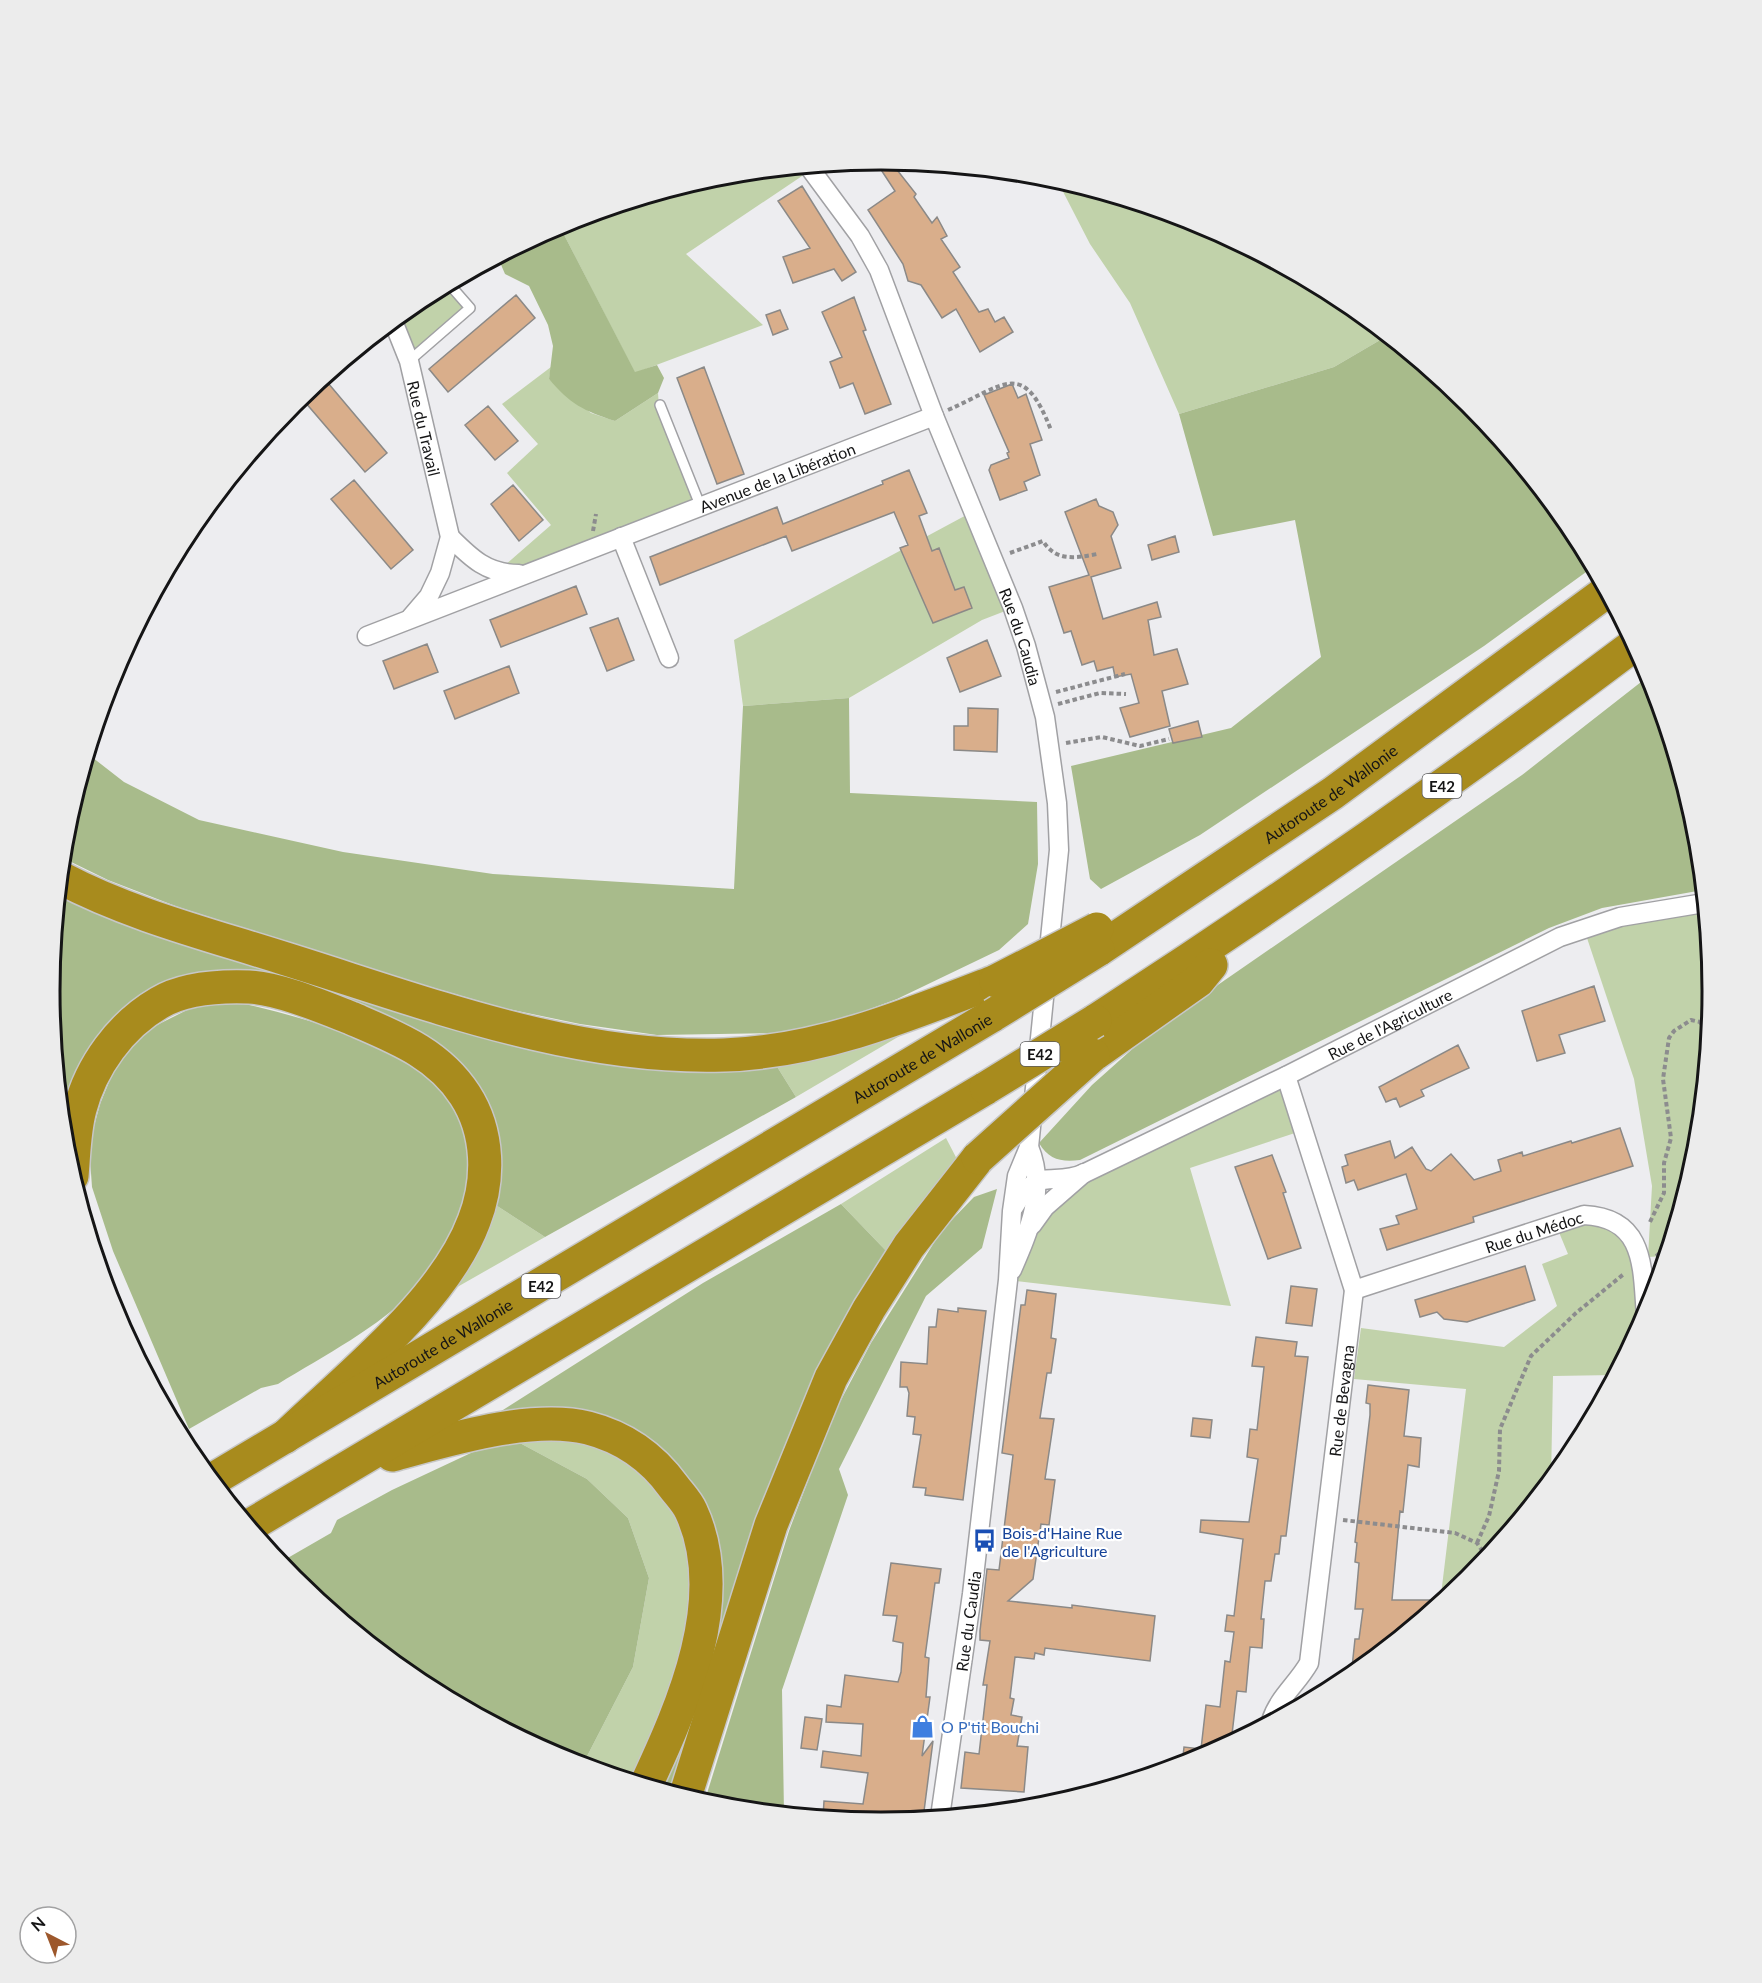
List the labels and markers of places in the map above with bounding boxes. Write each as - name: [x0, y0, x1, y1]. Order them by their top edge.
- place label: Bois-d'Haine Rue de l'Agriculture: [1002, 1523, 1123, 1560]
- bus stop icon: Bois-d'Haine Rue de l'Agriculture: [971, 1528, 997, 1554]
- shop icon: O P'tit Bouchi: [910, 1713, 936, 1739]
- place label: O P'tit Bouchi: [941, 1717, 1039, 1736]

